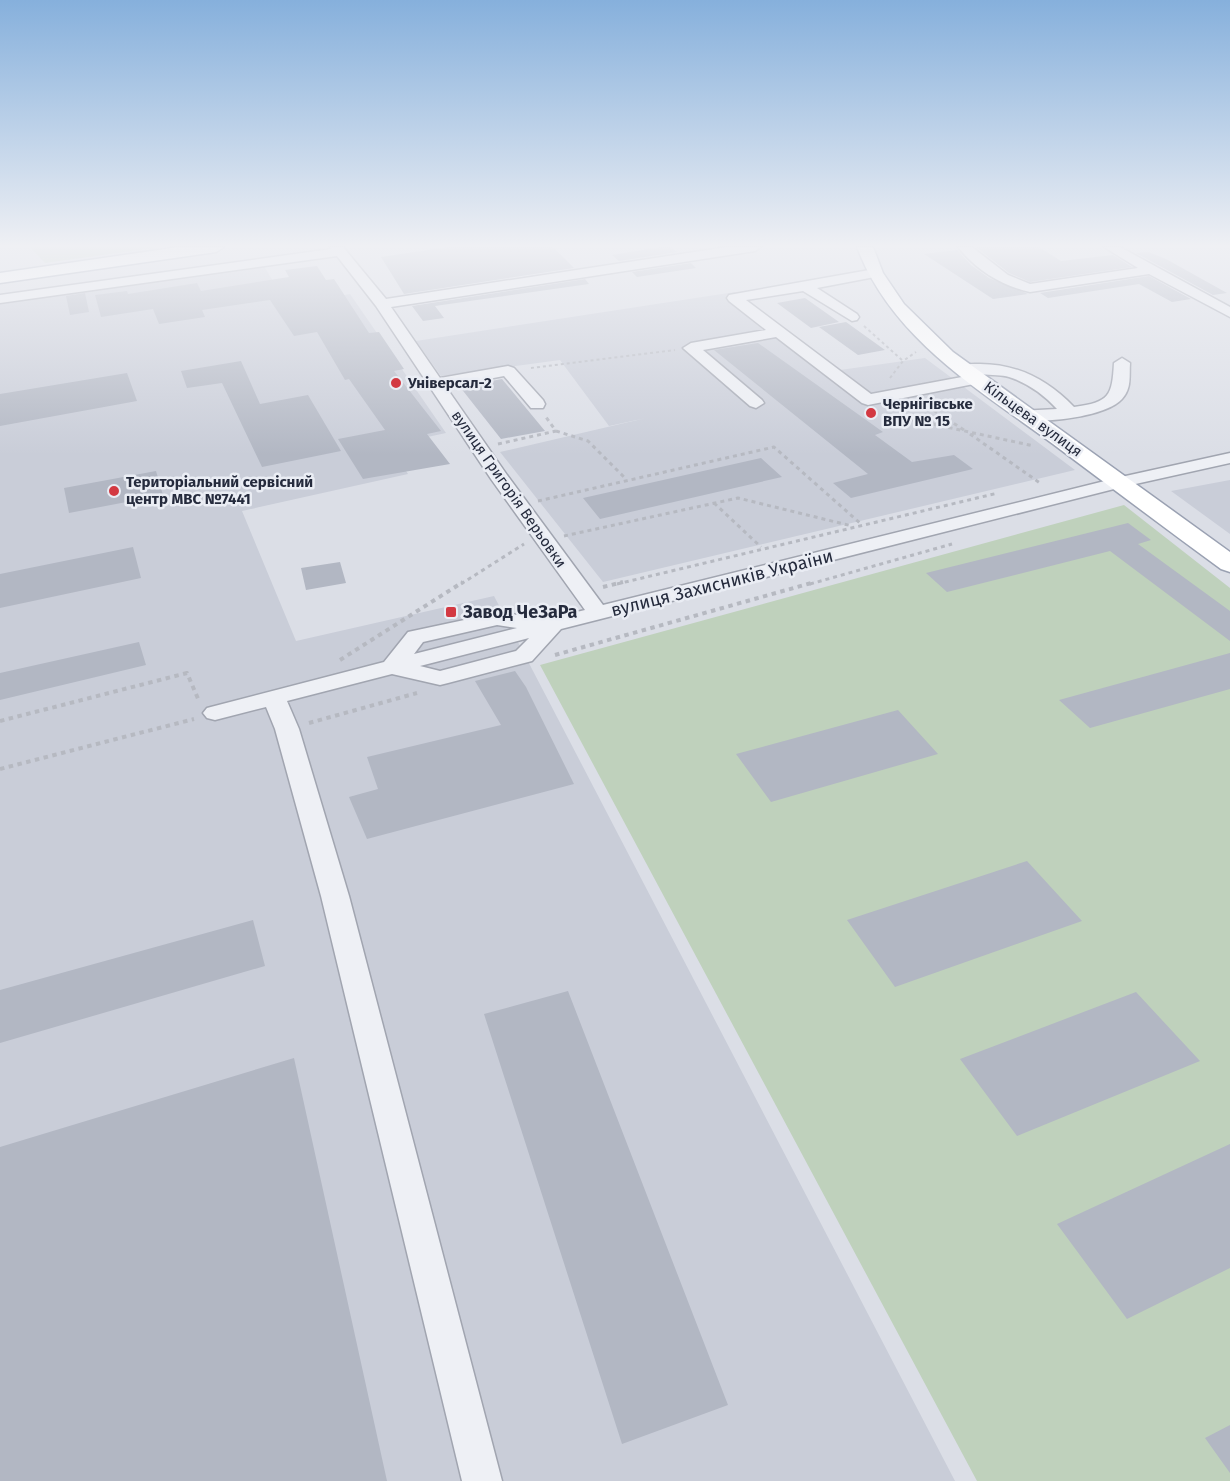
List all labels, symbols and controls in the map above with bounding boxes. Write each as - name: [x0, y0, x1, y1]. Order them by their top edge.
- place label: Універсал-2: [407, 374, 492, 392]
- marker: Універсал-2: [389, 376, 403, 390]
- street label: Кільцева вулиця: [980, 377, 1086, 461]
- place label: Чернігівське ВПУ № 15: [883, 395, 973, 430]
- marker: Чернігівське ВПУ № 15: [864, 406, 878, 420]
- street label: вулиця Григорія Верьовки: [448, 407, 570, 571]
- place label: Територіальний сервісний центр МВС №7441: [126, 473, 313, 508]
- marker: Територіальний сервісний центр МВС №7441: [107, 484, 121, 498]
- street label: вулиця Захисників України: [609, 545, 835, 621]
- place label: Завод ЧеЗаРа: [462, 601, 578, 623]
- marker: Завод ЧеЗаРа: [444, 605, 458, 619]

